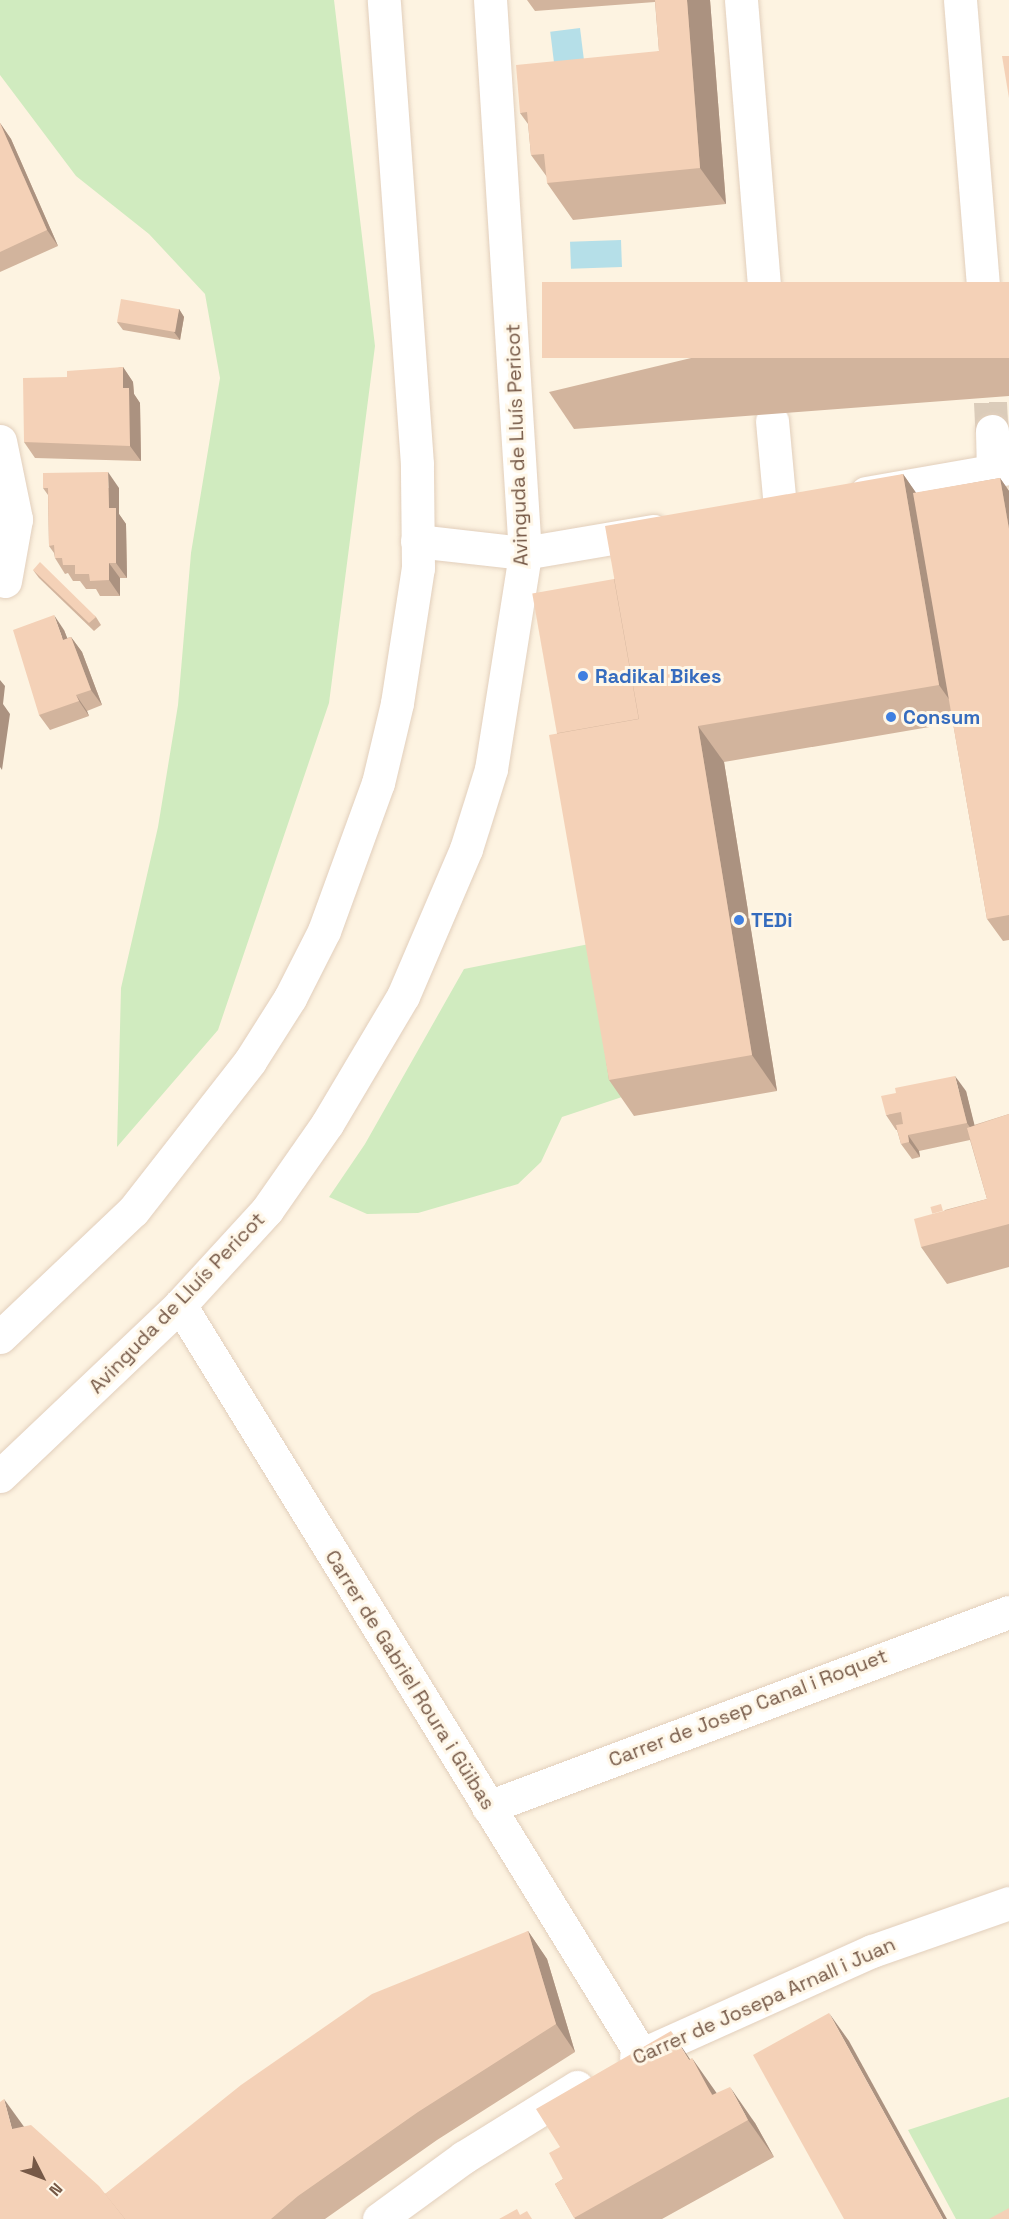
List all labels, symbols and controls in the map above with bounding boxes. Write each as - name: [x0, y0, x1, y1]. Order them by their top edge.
- street label: Avinguda de Lluís Pericot: [501, 323, 533, 567]
- place label: Radikal Bikes: [595, 664, 721, 688]
- marker: Radikal Bikes: [576, 669, 590, 683]
- place label: Consum: [903, 705, 980, 729]
- marker: Consum: [884, 710, 898, 724]
- place label: TEDi: [751, 908, 792, 932]
- marker: TEDi: [732, 913, 746, 927]
- street label: Avinguda de Lluís Pericot: [84, 1207, 270, 1399]
- street label: Carrer de Gabriel Roura i Güibas: [320, 1546, 500, 1814]
- street label: Carrer de Josep Canal i Roquet: [605, 1644, 891, 1772]
- street label: Carrer de Josepa Arnall i Juan: [629, 1932, 899, 2070]
- north arrow: [12, 2147, 72, 2207]
- text: N: [44, 2178, 67, 2200]

